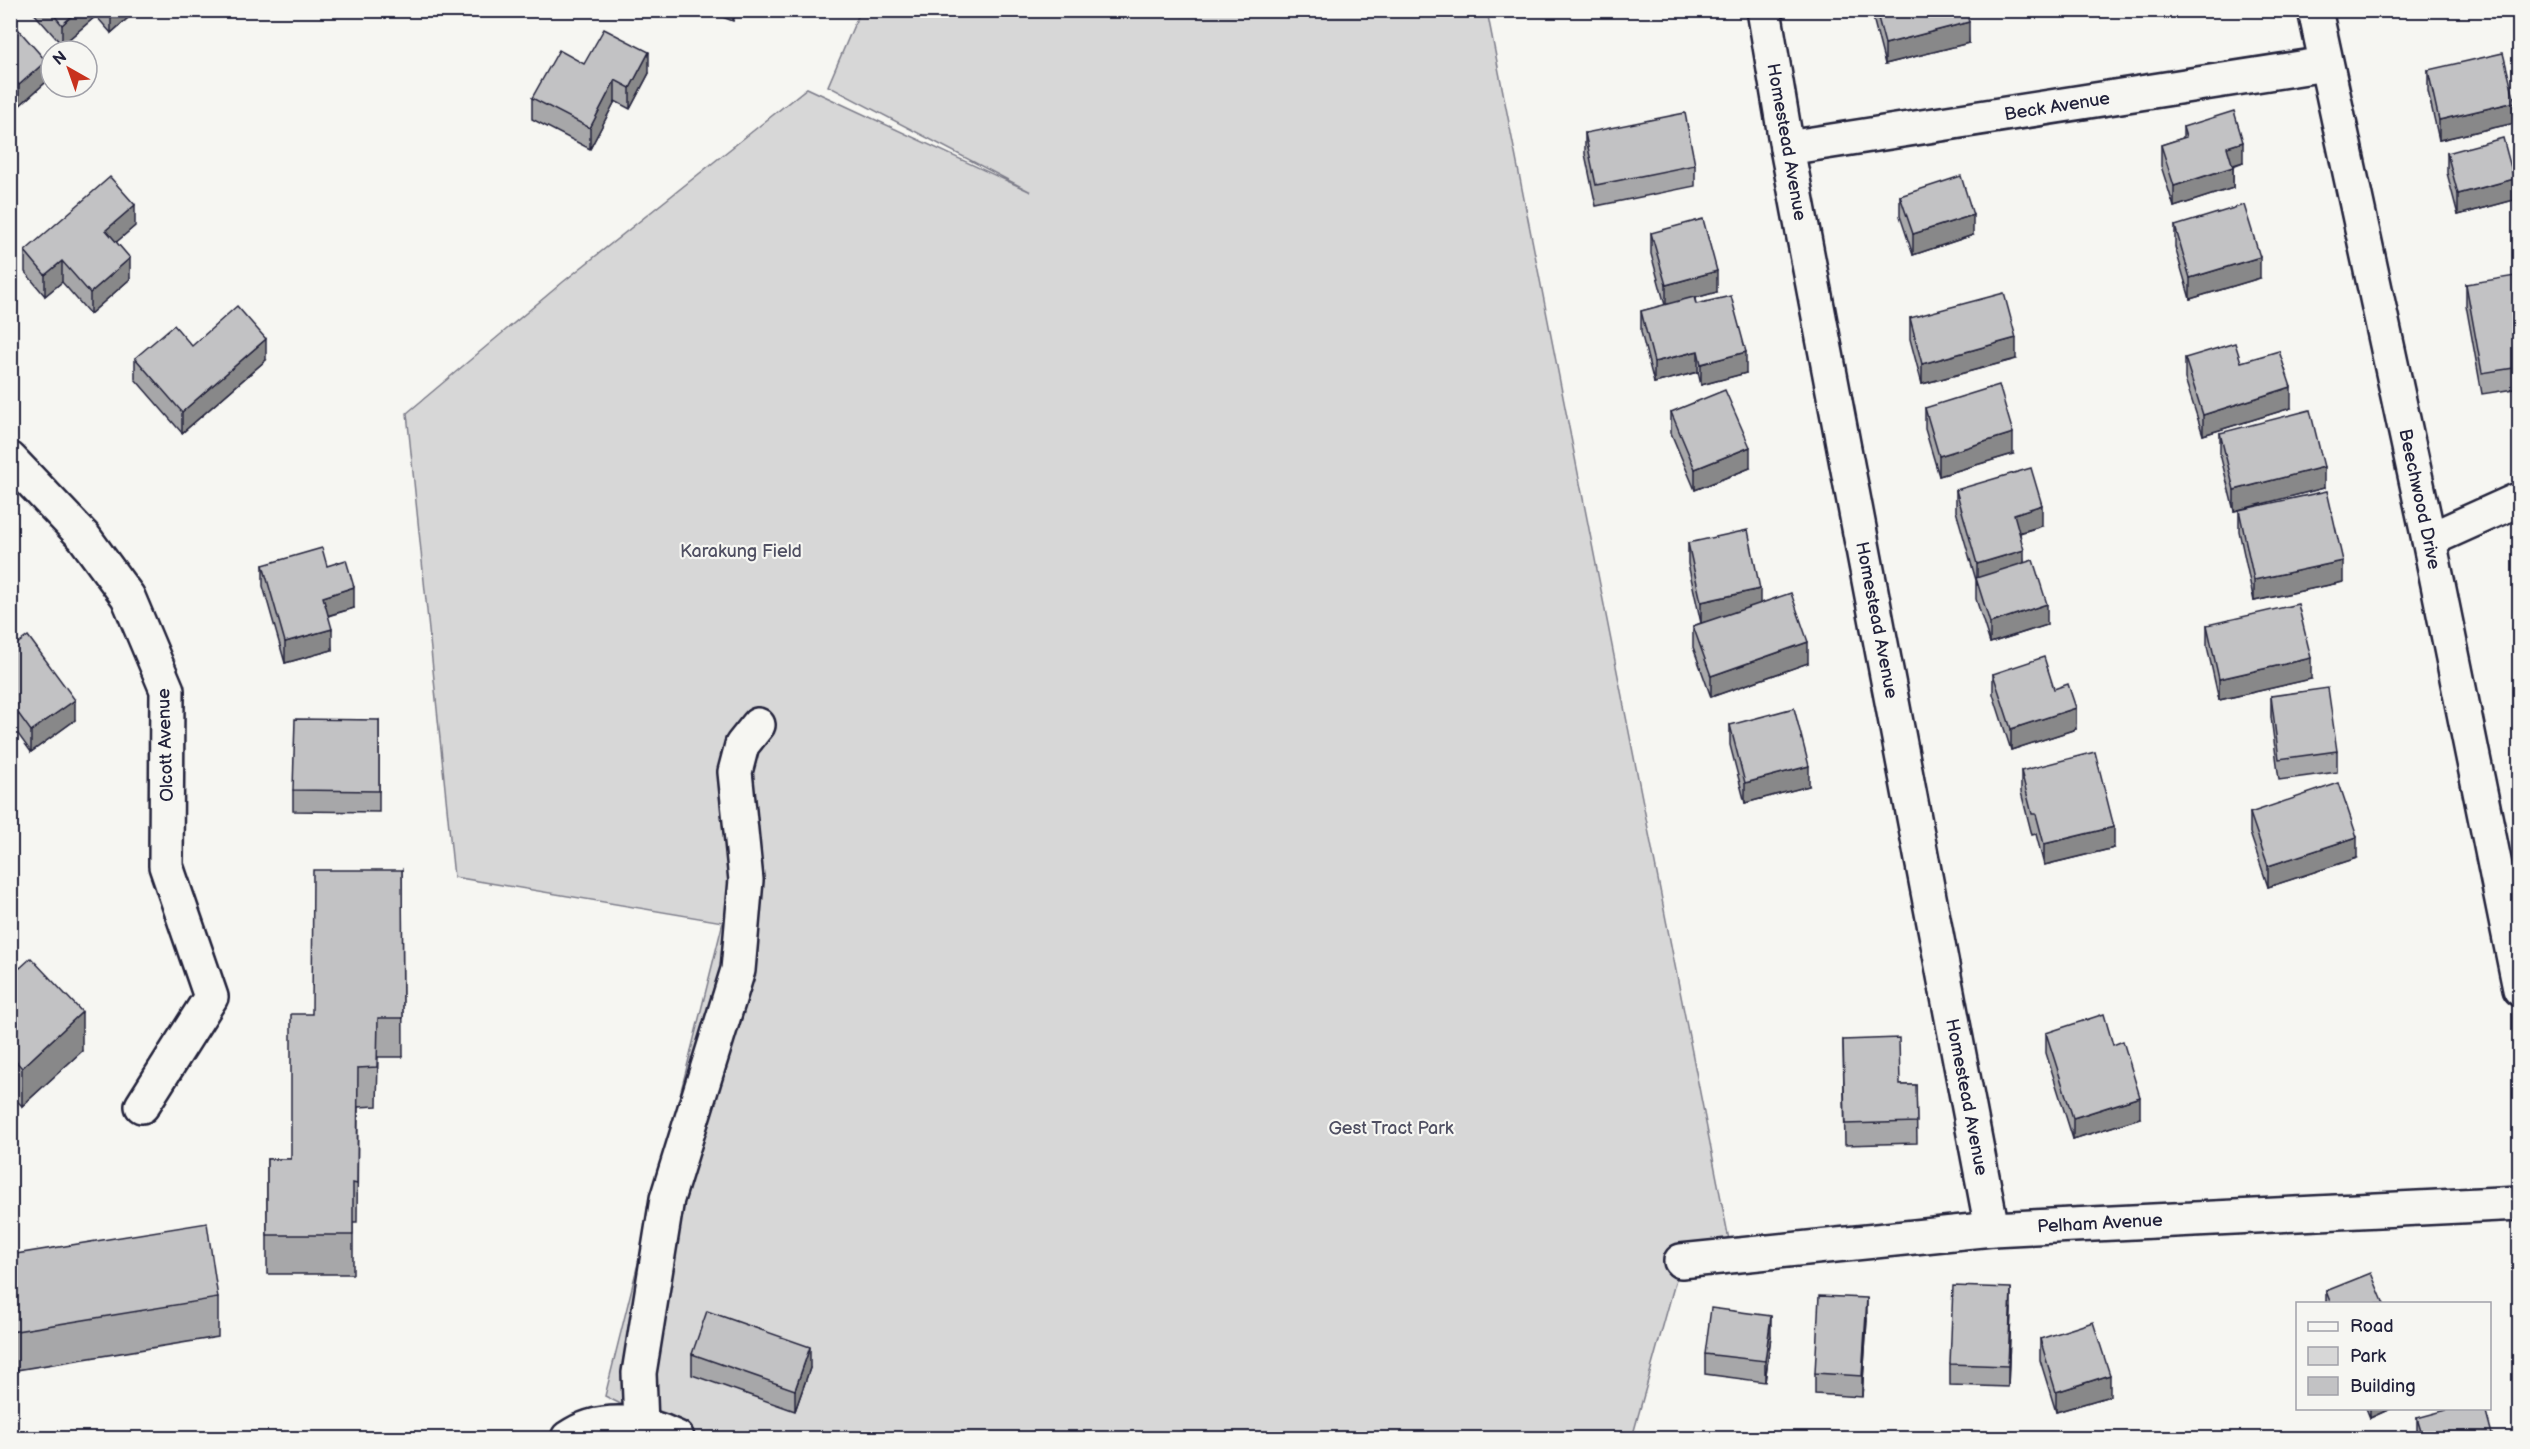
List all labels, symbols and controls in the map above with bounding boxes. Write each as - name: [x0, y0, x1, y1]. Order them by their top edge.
- north arrow: [39, 39, 99, 99]
- text: N: [50, 48, 71, 70]
- street label: Homestead Avenue: [1762, 62, 1811, 223]
- street label: Beck Avenue: [2003, 88, 2112, 125]
- street label: Beechwood Drive: [2394, 427, 2445, 572]
- street label: Homestead Avenue: [1851, 540, 1902, 701]
- park label: Karakung Field: [680, 541, 802, 562]
- street label: Olcott Avenue: [153, 688, 178, 802]
- street label: Homestead Avenue: [1941, 1017, 1992, 1178]
- park label: Gest Tract Park: [1328, 1118, 1454, 1139]
- street label: Pelham Avenue: [2037, 1210, 2164, 1237]
- legend: [2296, 1302, 2491, 1410]
- text: Road: [2350, 1316, 2394, 1337]
- text: Park: [2350, 1346, 2386, 1367]
- text: Building: [2350, 1376, 2416, 1397]

